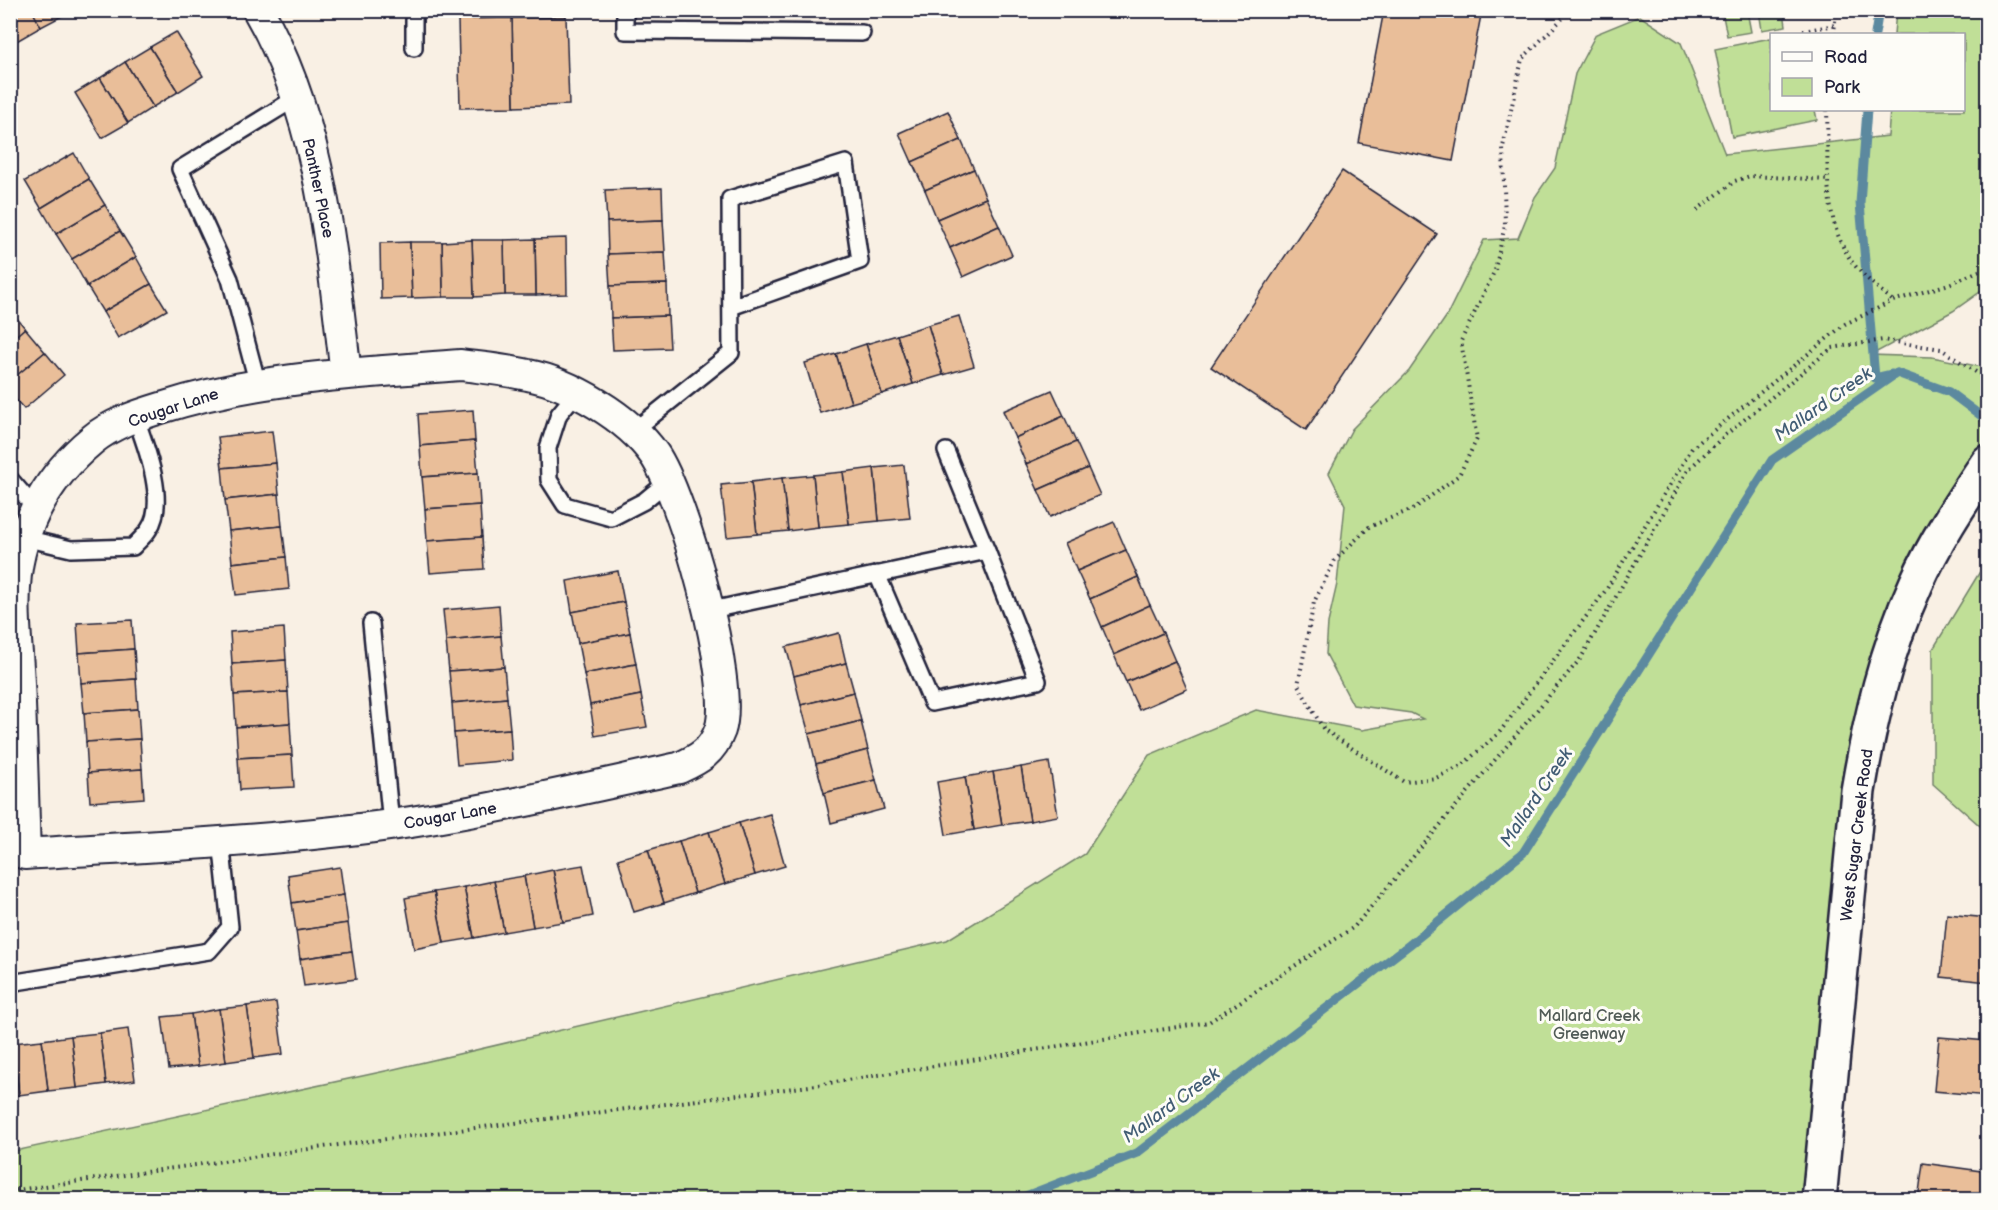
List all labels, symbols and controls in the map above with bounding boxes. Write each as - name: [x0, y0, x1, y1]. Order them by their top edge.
- legend: [1770, 33, 1965, 111]
- text: Road: [1824, 47, 1868, 68]
- text: Park: [1824, 77, 1860, 98]
- street label: Panther Place: [298, 137, 337, 240]
- water label: Mallard Creek: [1770, 362, 1877, 446]
- street label: Cougar Lane: [126, 385, 222, 432]
- water label: Mallard Creek: [1496, 743, 1578, 851]
- street label: West Sugar Creek Road: [1837, 748, 1878, 923]
- street label: Cougar Lane: [402, 799, 499, 834]
- park label: Mallard Creek Greenway: [1538, 1007, 1640, 1044]
- water label: Mallard Creek: [1119, 1063, 1225, 1148]

